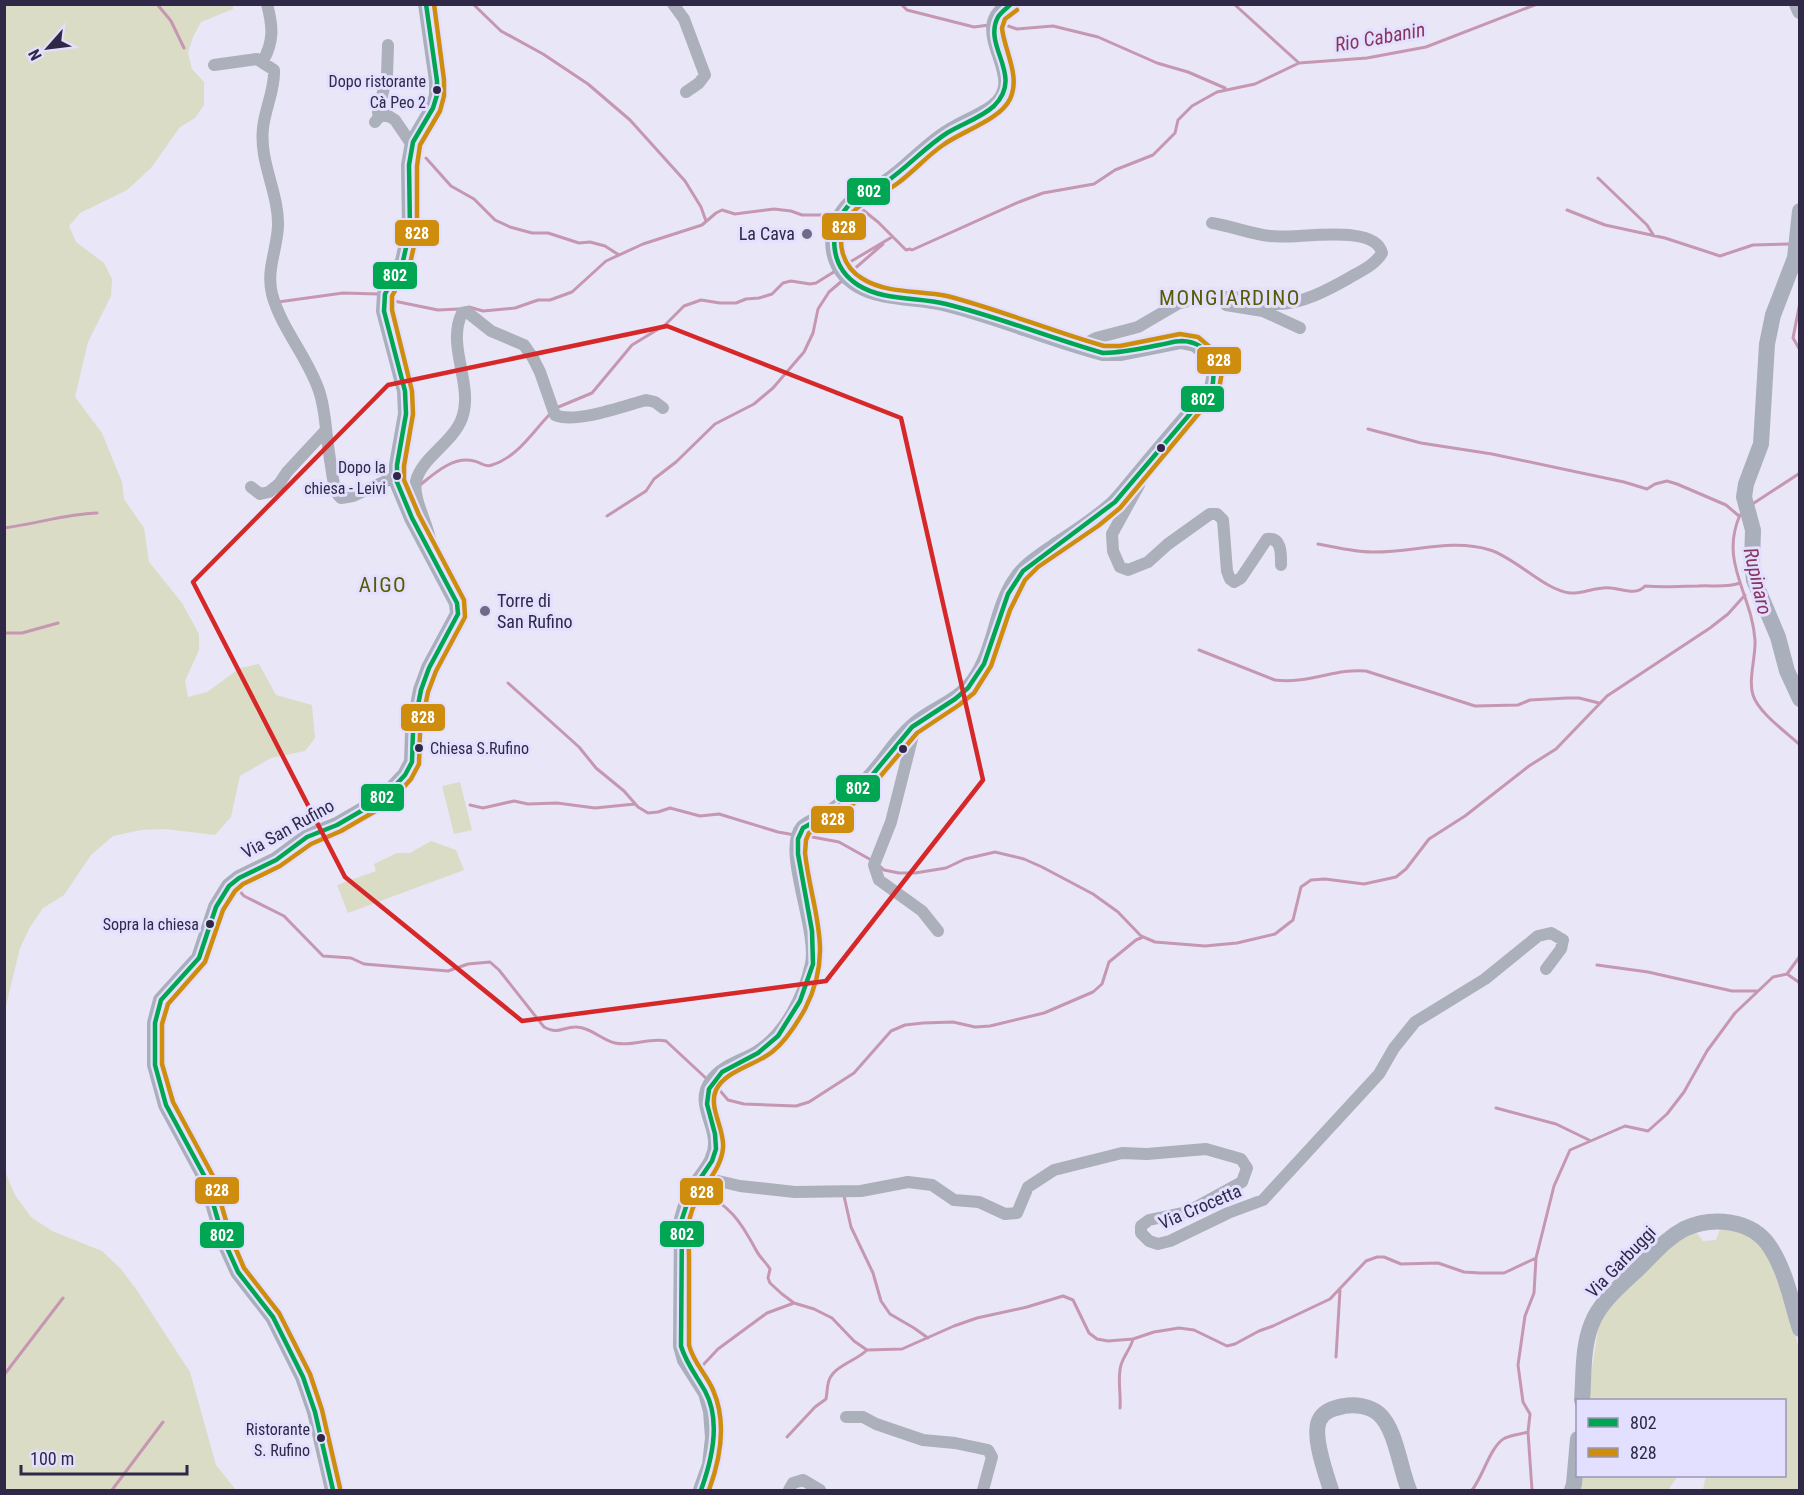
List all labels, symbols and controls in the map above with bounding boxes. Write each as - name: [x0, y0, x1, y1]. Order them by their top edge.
- water label: Rio Cabanin: [1333, 17, 1427, 57]
- north arrow: [18, 18, 78, 78]
- text: N: [25, 46, 46, 64]
- place label: Dopo ristorante Cà Peo 2: [329, 72, 426, 112]
- marker: Dopo ristorante Cà Peo 2: [431, 84, 443, 96]
- line badge: 802: [846, 177, 891, 206]
- text: 802: [857, 182, 881, 201]
- line badge: 828: [821, 212, 867, 241]
- text: 828: [832, 218, 856, 237]
- line badge: 828: [394, 219, 440, 247]
- place label: La Cava: [739, 223, 795, 244]
- text: 828: [405, 224, 429, 243]
- marker: La Cava: [800, 227, 814, 241]
- line badge: 802: [372, 261, 418, 290]
- text: 802: [383, 266, 407, 285]
- district label: MONGIARDINO: [1159, 286, 1301, 310]
- line badge: 828: [1196, 346, 1242, 375]
- text: 828: [1207, 351, 1231, 370]
- line badge: 802: [1180, 385, 1225, 413]
- text: 802: [1191, 390, 1215, 409]
- unlabelled marker: [1155, 442, 1167, 454]
- place label: Dopo la chiesa - Leivi: [304, 458, 386, 498]
- marker: Dopo la chiesa - Leivi: [391, 470, 403, 482]
- water label: Rupinaro: [1739, 545, 1777, 617]
- district label: AIGO: [359, 573, 407, 597]
- place label: Torre di San Rufino: [497, 590, 573, 632]
- marker: Torre di San Rufino: [478, 604, 492, 618]
- line badge: 828: [400, 703, 446, 732]
- text: 828: [411, 708, 435, 727]
- place label: Chiesa S.Rufino: [430, 739, 529, 758]
- marker: Chiesa S.Rufino: [413, 742, 425, 754]
- unlabelled marker: [897, 743, 909, 755]
- line badge: 802: [835, 774, 881, 803]
- text: 802: [846, 779, 870, 798]
- line badge: 802: [360, 783, 405, 812]
- text: 802: [370, 788, 394, 807]
- street label: Via San Rufino: [238, 795, 338, 863]
- line badge: 828: [810, 805, 855, 834]
- text: 828: [821, 810, 845, 829]
- place label: Sopra la chiesa: [103, 915, 199, 934]
- marker: Sopra la chiesa: [204, 918, 216, 930]
- line badge: 828: [194, 1176, 240, 1205]
- line badge: 828: [679, 1177, 724, 1206]
- street label: Via Crocetta: [1155, 1180, 1244, 1233]
- text: 828: [205, 1181, 229, 1200]
- text: 828: [690, 1183, 714, 1202]
- line badge: 802: [659, 1220, 705, 1248]
- line badge: 802: [199, 1221, 245, 1249]
- street label: Via Garbuggi: [1581, 1222, 1660, 1302]
- text: 802: [670, 1225, 694, 1244]
- text: 802: [210, 1226, 234, 1245]
- legend: [1576, 1399, 1786, 1477]
- text: 802: [1630, 1412, 1657, 1433]
- place label: Ristorante S. Rufino: [246, 1420, 310, 1460]
- marker: Ristorante S. Rufino: [315, 1432, 327, 1444]
- scale bar: [21, 1438, 188, 1476]
- text: 828: [1630, 1442, 1657, 1463]
- text: 100 m: [30, 1448, 74, 1469]

